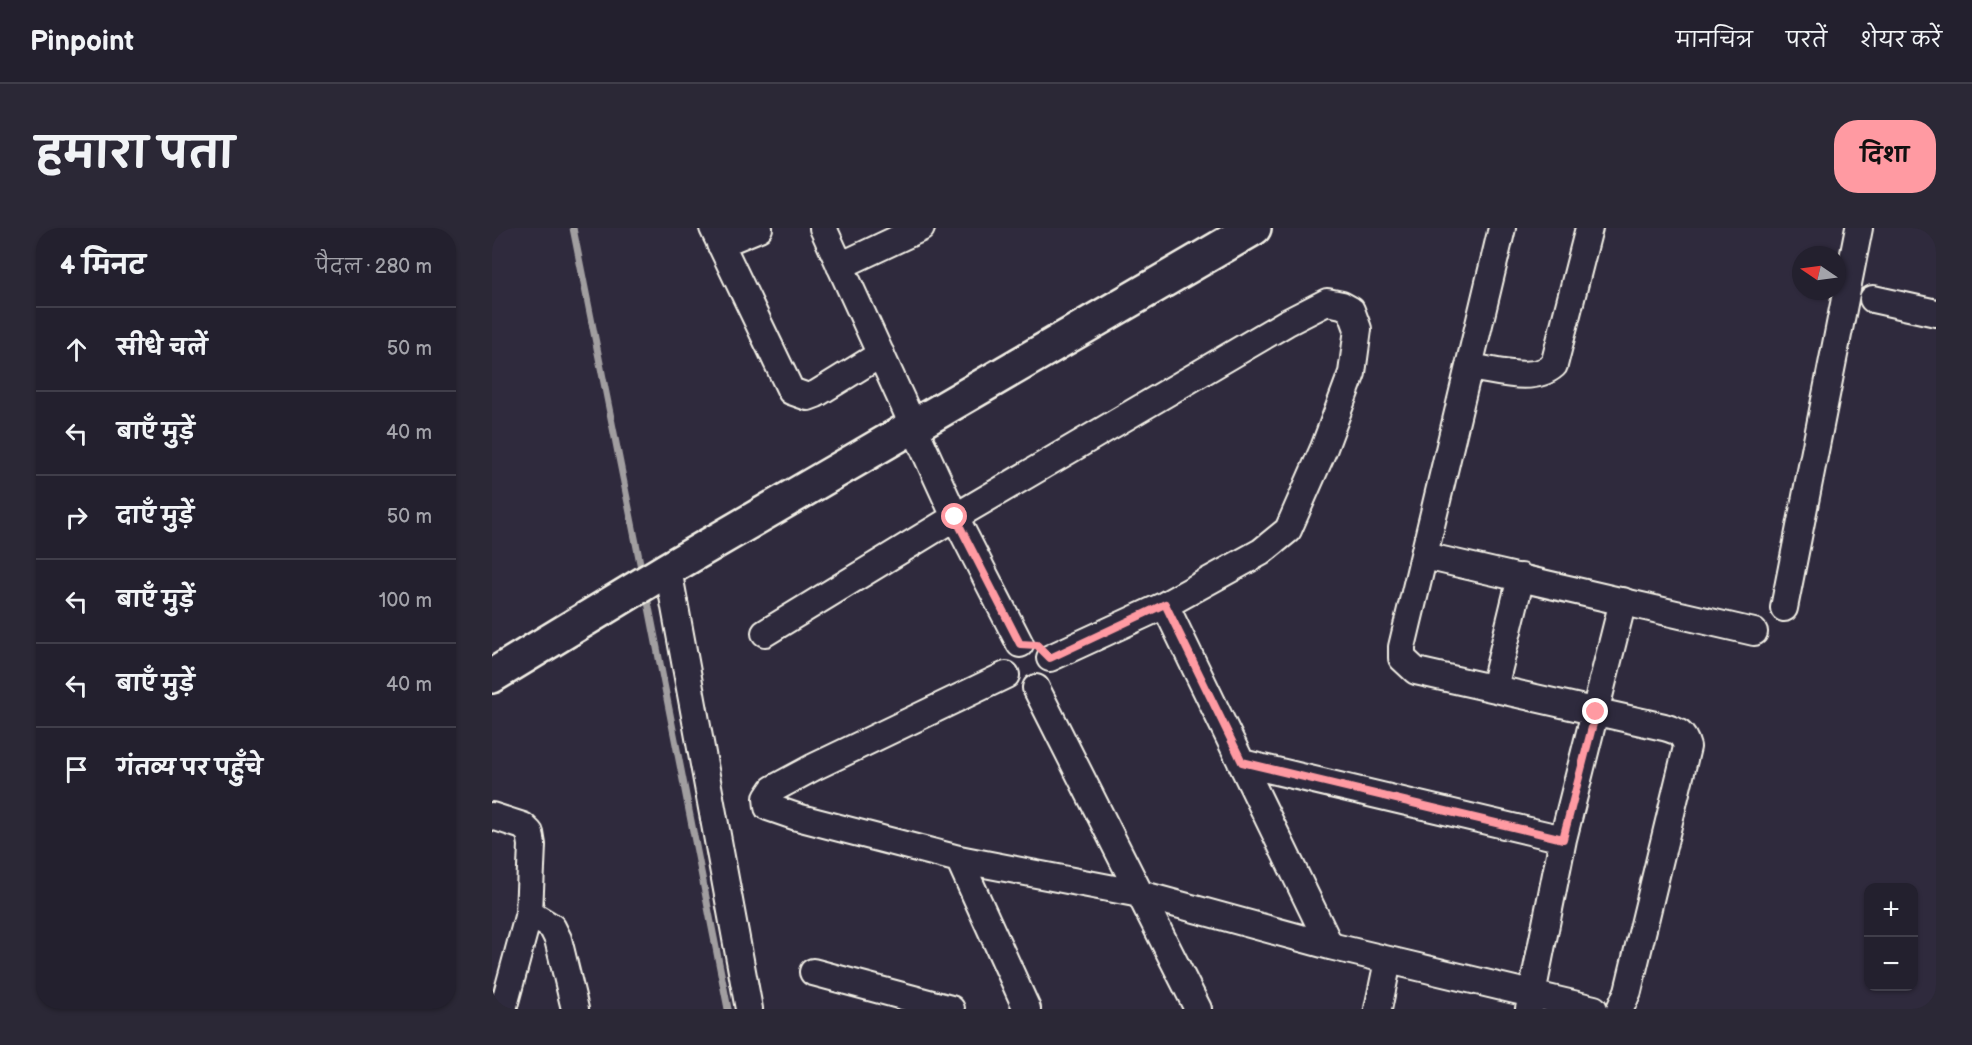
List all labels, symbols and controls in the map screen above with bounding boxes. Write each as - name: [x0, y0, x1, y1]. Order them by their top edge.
- text: Pinpoint: [30, 25, 134, 58]
- text: मानचित्र: [1676, 28, 1753, 53]
- text: परतें: [1786, 28, 1827, 53]
- text: शेयर करें: [1860, 28, 1942, 53]
- button: दिशा: [1834, 120, 1936, 193]
- text: हमारा पता: [36, 129, 234, 180]
- north arrow: [1792, 246, 1846, 300]
- text: 4 मिनट: [60, 251, 145, 282]
- text: पैदल · 280 m: [316, 255, 432, 279]
- icon: ahead: [60, 333, 93, 366]
- text: सीधे चलें: [117, 335, 207, 362]
- text: 50 m: [387, 337, 432, 361]
- icon: left: [60, 417, 93, 450]
- text: बाएँ मुड़ें: [117, 419, 195, 446]
- text: 40 m: [386, 421, 432, 445]
- icon: right: [60, 501, 93, 534]
- text: दाएँ मुड़ें: [117, 503, 194, 530]
- route start: [941, 503, 967, 529]
- text: 50 m: [387, 505, 432, 529]
- icon: left: [60, 585, 93, 618]
- text: बाएँ मुड़ें: [117, 587, 195, 614]
- text: 100 m: [379, 589, 432, 613]
- icon: left: [60, 669, 93, 702]
- text: बाएँ मुड़ें: [117, 671, 195, 698]
- text: 40 m: [386, 673, 432, 697]
- route end: [1582, 698, 1608, 724]
- icon: arrive: [60, 753, 93, 786]
- text: गंतव्य पर पहुँचे: [117, 755, 263, 782]
- map controls: [1864, 883, 1918, 991]
- button: +: [1864, 883, 1918, 937]
- button: −: [1864, 937, 1918, 991]

